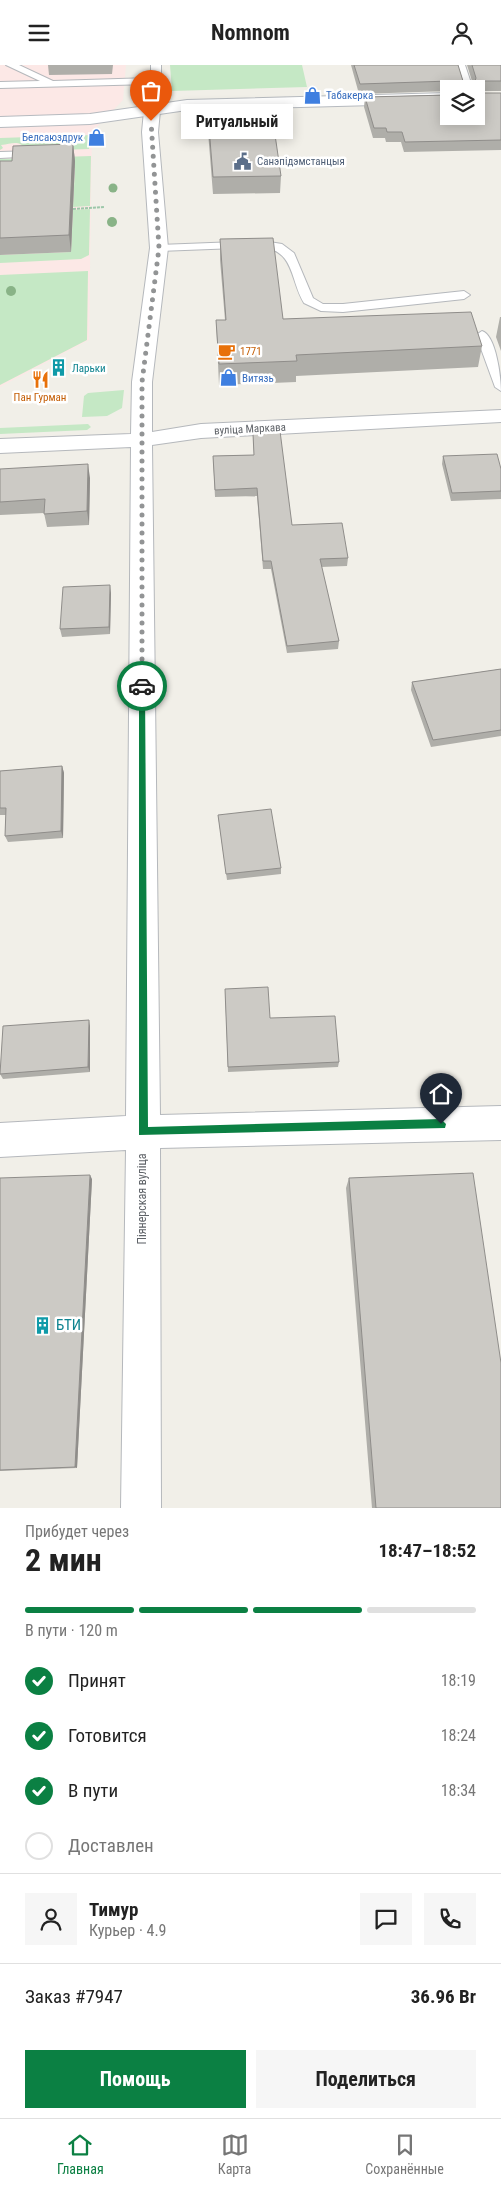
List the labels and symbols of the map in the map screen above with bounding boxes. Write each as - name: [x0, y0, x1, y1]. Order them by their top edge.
- pin: [130, 70, 172, 121]
- shop icon: Табакерка: [302, 85, 322, 105]
- place label: Табакерка: [326, 89, 373, 102]
- callout: Ритуальный: [181, 103, 294, 139]
- shop icon: Белсаюздрук: [87, 127, 107, 147]
- place label: Белсаюздрук: [22, 131, 84, 144]
- public building icon: Санэпідэмстанцыя: [233, 151, 253, 171]
- place label: Санэпідэмстанцыя: [257, 155, 345, 168]
- cafe icon: 1771: [216, 341, 236, 361]
- place label: 1771: [240, 345, 262, 358]
- building icon: Ларьки: [48, 358, 68, 378]
- place label: Ларьки: [72, 362, 106, 375]
- shop icon: Витязь: [218, 368, 238, 388]
- restaurant icon: Пан Гурман: [30, 369, 50, 389]
- place label: Витязь: [242, 372, 274, 385]
- place label: Пан Гурман: [14, 391, 66, 404]
- street label: вуліца Маркава: [214, 421, 286, 437]
- courier: [117, 661, 167, 711]
- pin: [420, 1073, 462, 1124]
- street label: Піянерская вуліца: [135, 1153, 149, 1244]
- building icon: БТИ: [32, 1315, 52, 1335]
- place label: БТИ: [56, 1316, 81, 1334]

